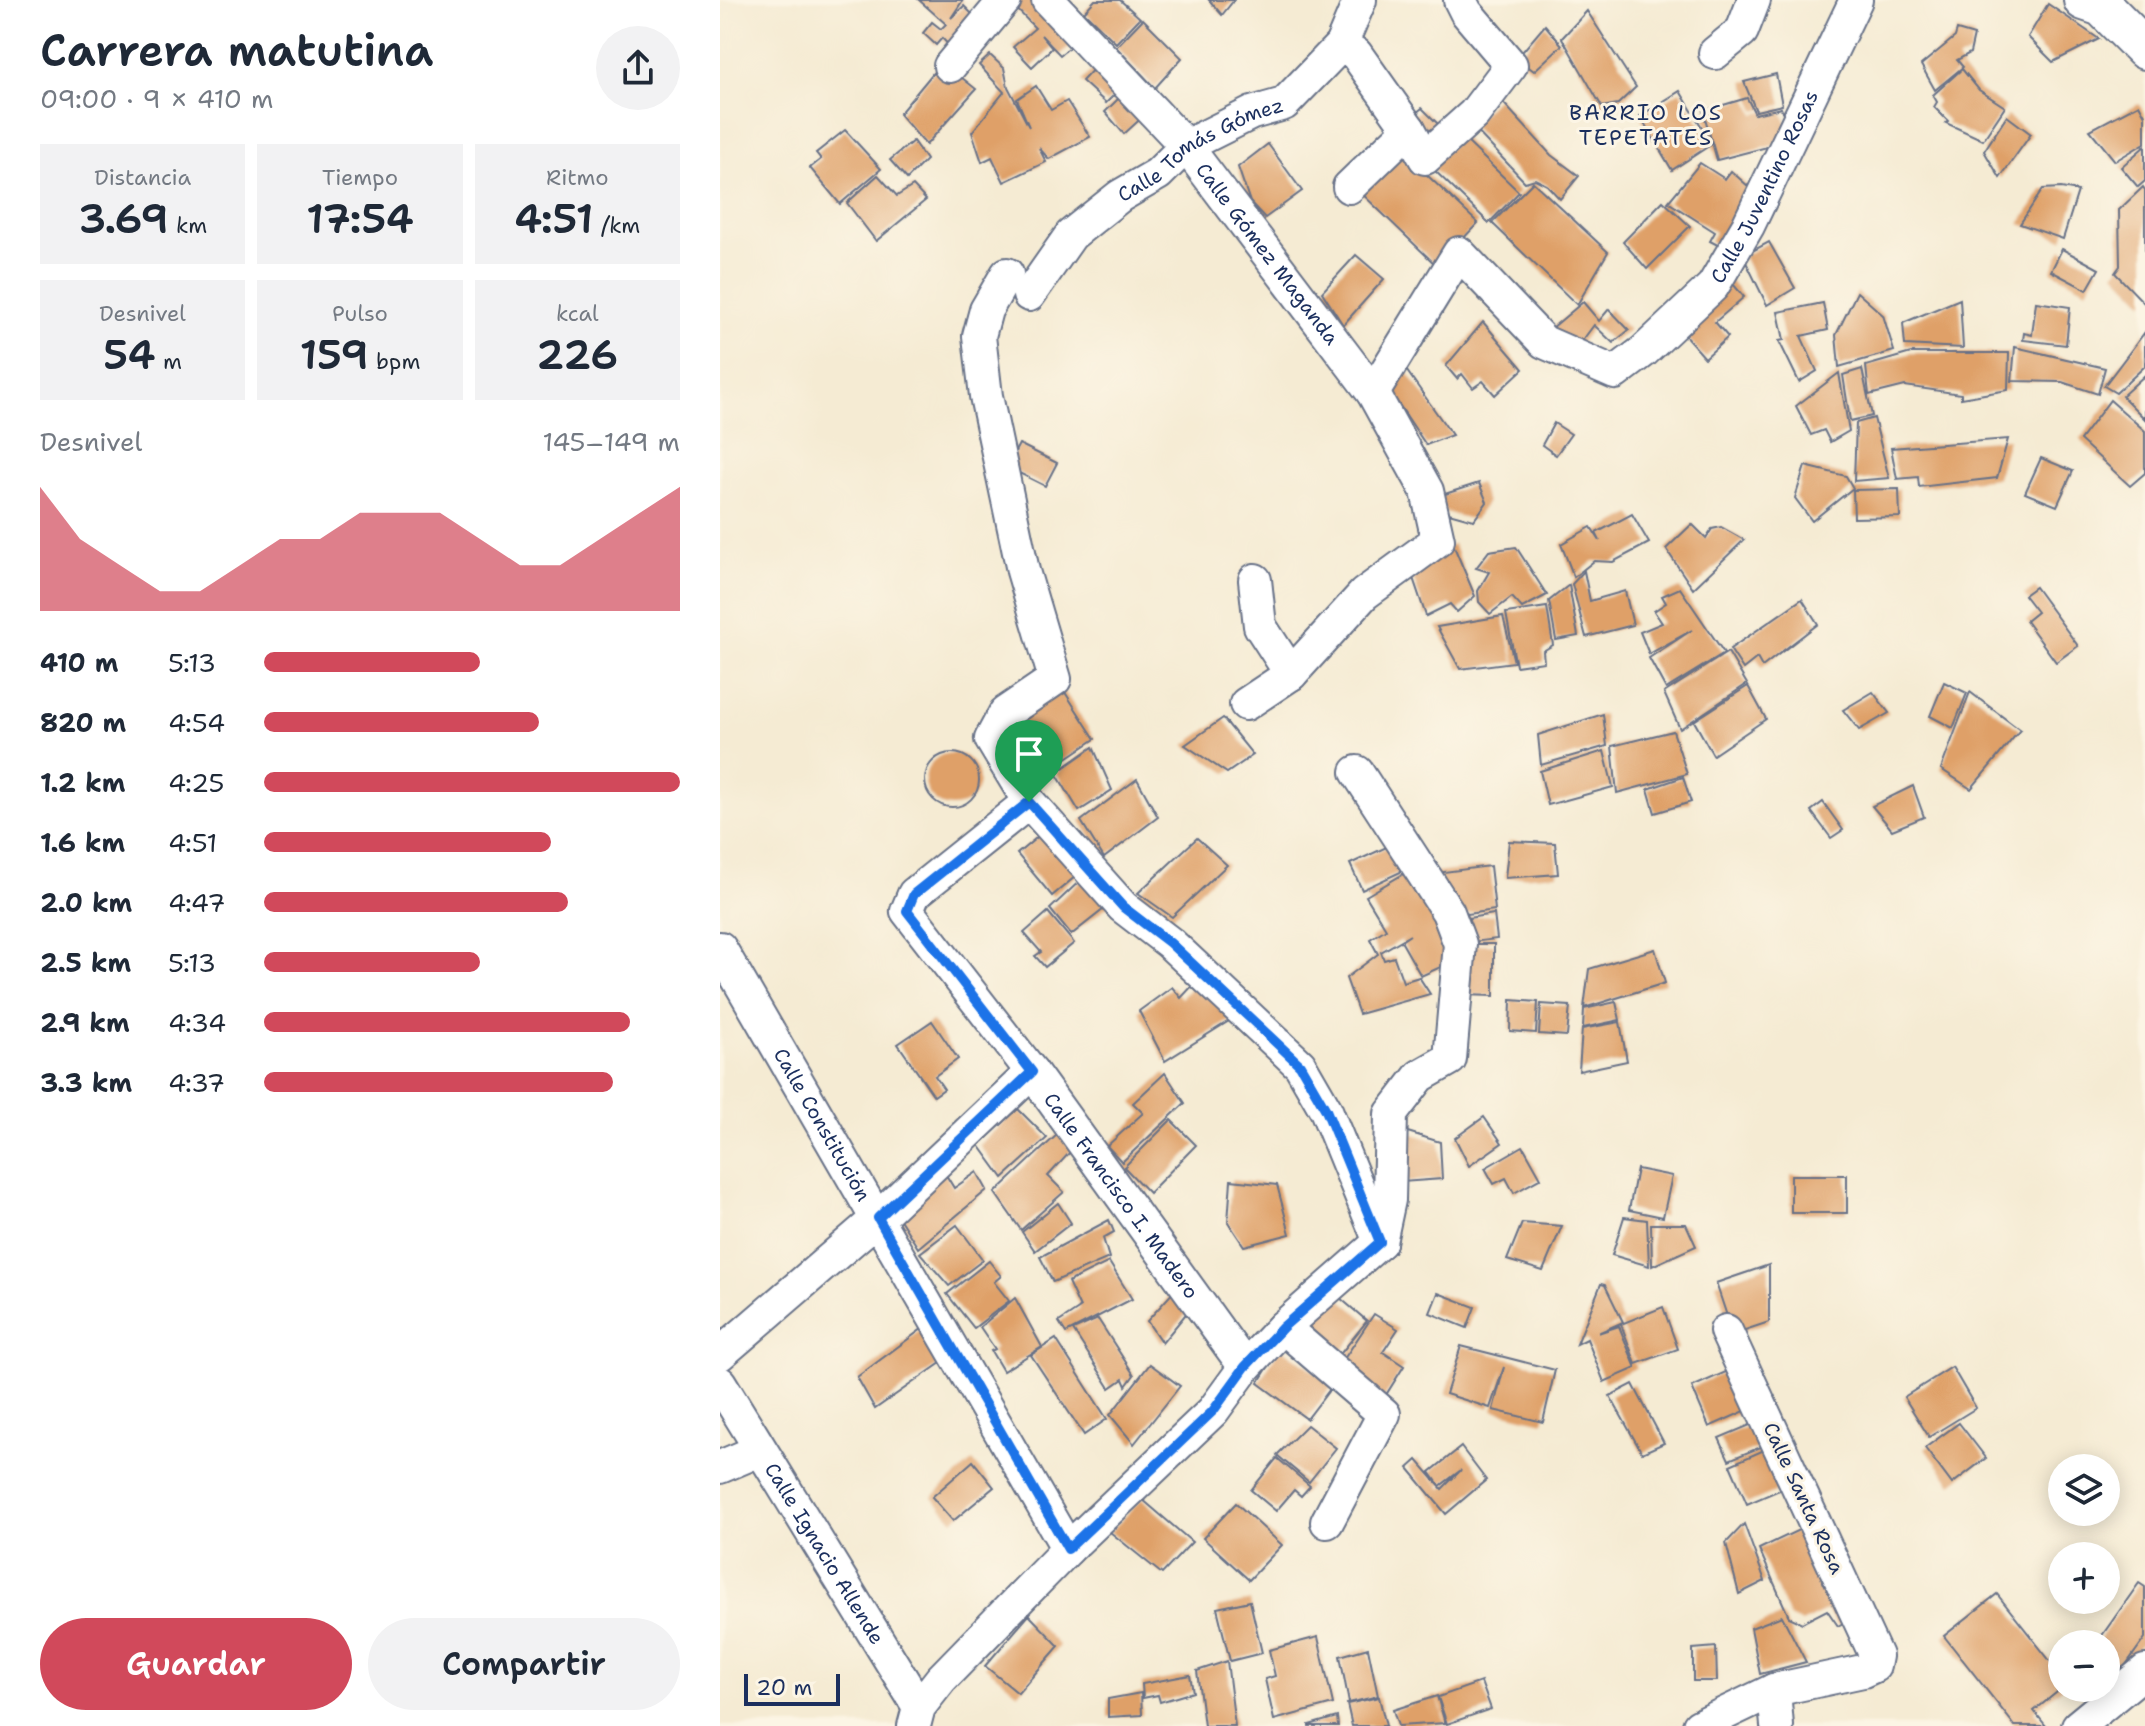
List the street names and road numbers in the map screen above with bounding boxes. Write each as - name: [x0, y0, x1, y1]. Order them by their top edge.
- street label: Calle Juventino Rosas: [1704, 86, 1824, 288]
- street label: Calle Tomás Gómez: [1113, 92, 1286, 208]
- street label: Calle Gómez Maganda: [1190, 157, 1345, 351]
- street label: Calle Constitución: [768, 1043, 877, 1206]
- street label: Calle Francisco I. Madero: [1038, 1087, 1205, 1304]
- street label: Calle Santa Rosa: [1757, 1418, 1851, 1578]
- street label: Calle Ignacio Allende: [759, 1458, 890, 1649]

